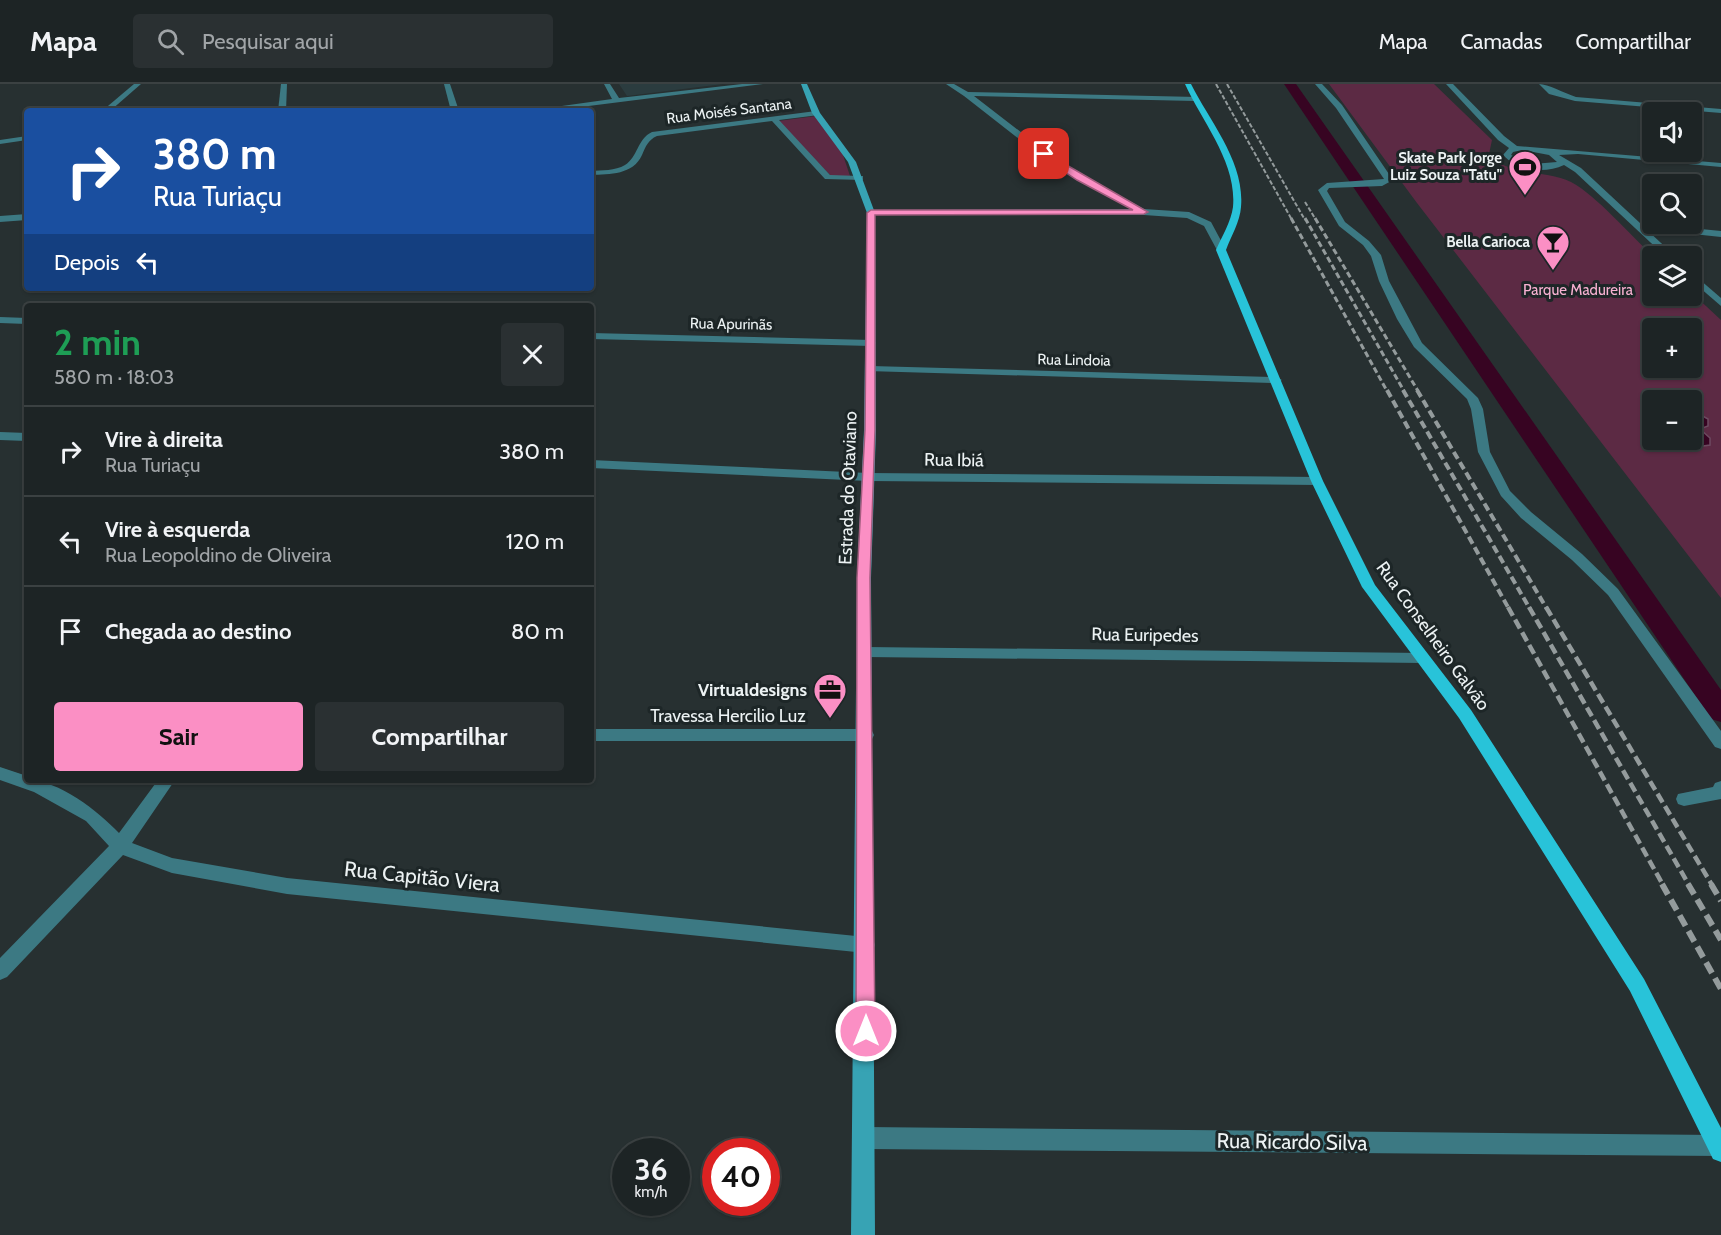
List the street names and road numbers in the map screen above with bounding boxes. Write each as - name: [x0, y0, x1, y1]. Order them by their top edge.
- street label: Rua Moisés Santana: [665, 94, 794, 128]
- street label: Rua Apurinãs: [690, 314, 772, 334]
- street label: Rua Lindoia: [1037, 350, 1112, 370]
- street label: Estrada do Otaviano: [834, 411, 862, 565]
- street label: Rua Ibiá: [924, 448, 984, 472]
- street label: Rua Conselheiro Galvão: [1372, 557, 1495, 715]
- street label: Rua Euripedes: [1091, 623, 1199, 647]
- street label: Travessa Hercilio Luz: [650, 705, 806, 727]
- street label: Rua Capitão Viera: [343, 856, 501, 897]
- street label: Rua Ricardo Silva: [1216, 1128, 1368, 1155]

